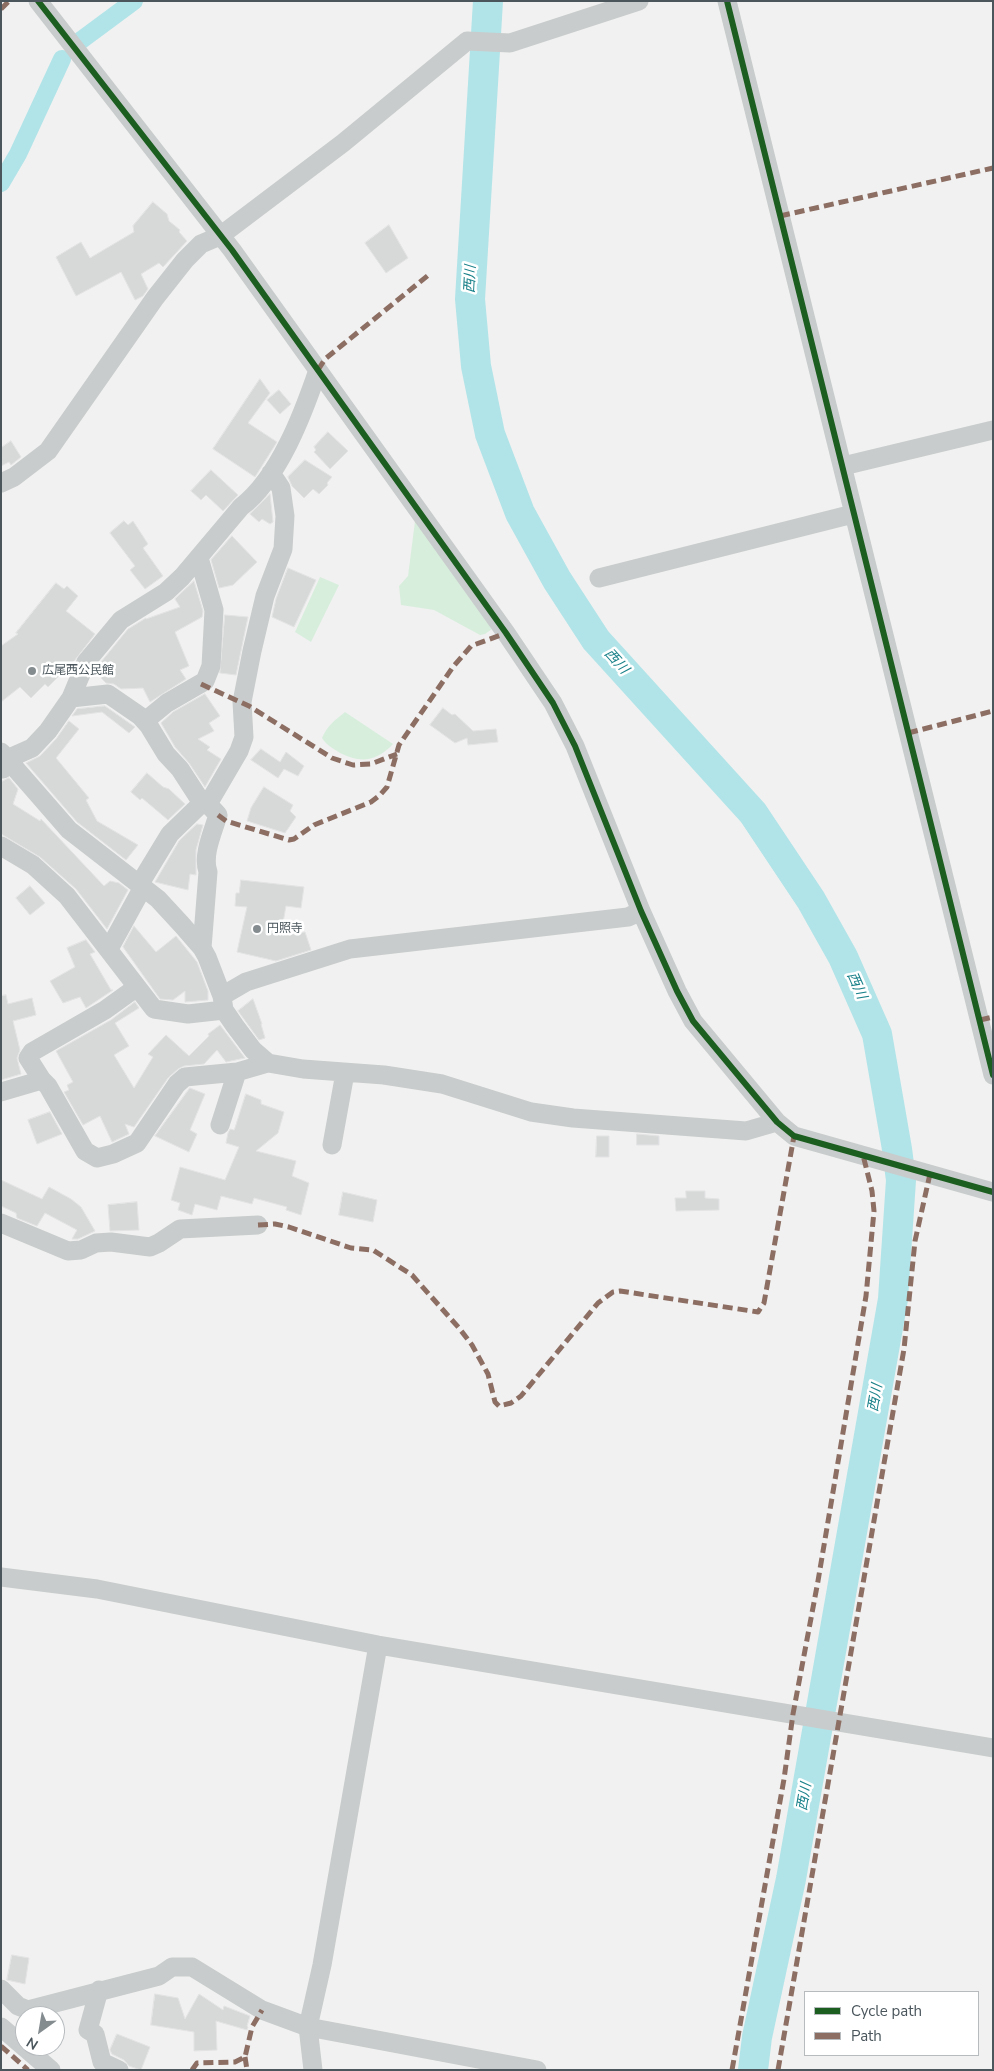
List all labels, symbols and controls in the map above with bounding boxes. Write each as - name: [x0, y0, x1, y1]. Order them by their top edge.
- water label: 西川: [462, 265, 480, 293]
- water label: 西川: [600, 646, 632, 678]
- place label: 広尾西公民館: [42, 664, 114, 678]
- marker: 広尾西公民館: [26, 665, 38, 677]
- place label: 円照寺: [267, 922, 303, 936]
- marker: 円照寺: [251, 923, 263, 935]
- water label: 西川: [843, 970, 869, 1002]
- water label: 西川: [865, 1383, 887, 1413]
- water label: 西川: [794, 1782, 816, 1812]
- legend: [804, 1991, 979, 2056]
- text: Cycle path: [851, 2001, 922, 2021]
- north arrow: [15, 2006, 65, 2056]
- text: Path: [851, 2026, 882, 2046]
- text: N: [23, 2032, 42, 2054]

